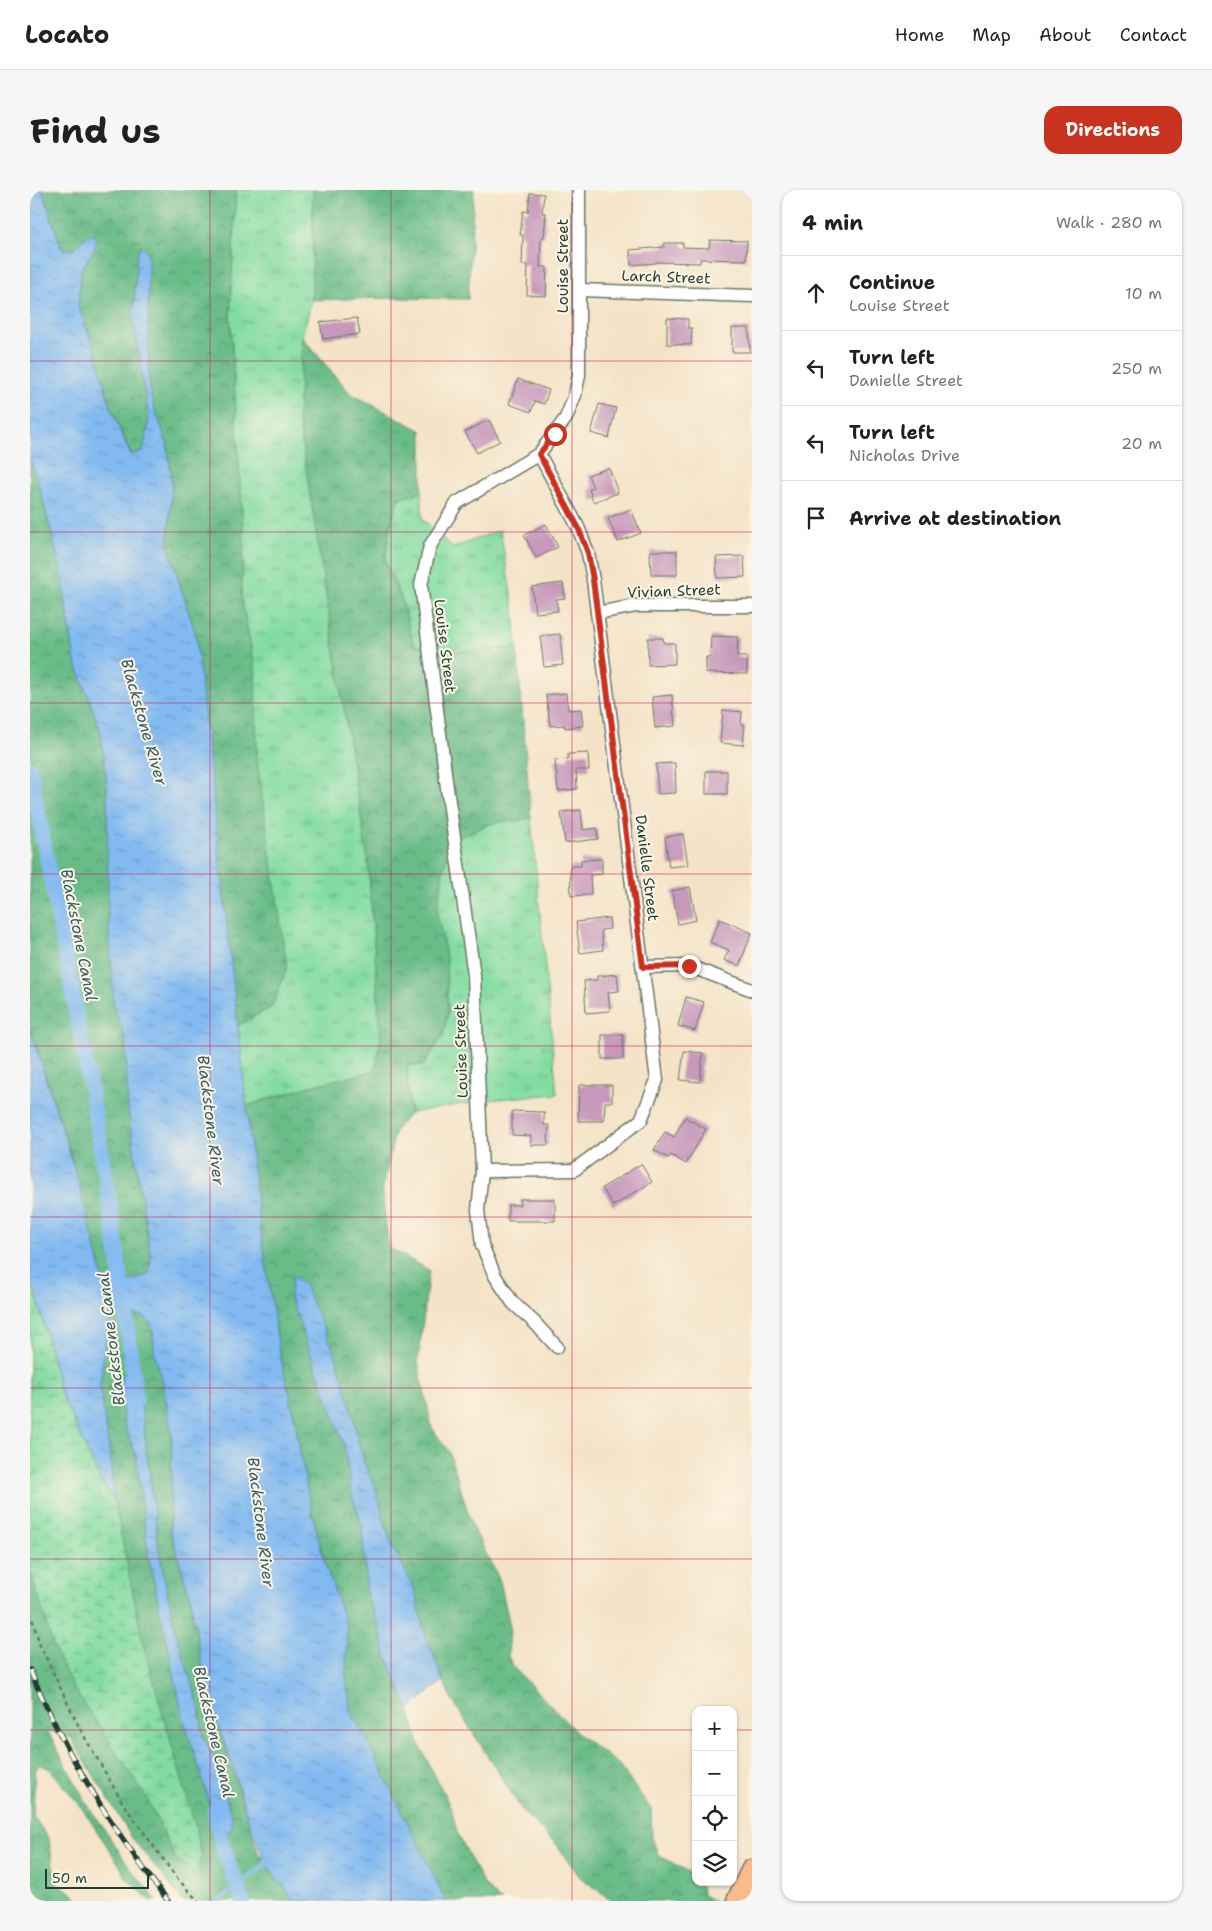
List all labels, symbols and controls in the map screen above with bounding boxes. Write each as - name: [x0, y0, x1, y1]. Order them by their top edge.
- text: Locato: [25, 19, 109, 51]
- text: Home: [895, 23, 944, 47]
- text: Map: [972, 23, 1011, 47]
- text: About: [1039, 23, 1092, 47]
- text: Contact: [1120, 23, 1187, 47]
- button: Directions: [1044, 106, 1182, 154]
- text: Find us: [30, 107, 161, 154]
- text: 4 min: [802, 209, 863, 237]
- text: Walk · 280 m: [1056, 212, 1162, 233]
- street label: Louise Street: [553, 219, 573, 313]
- street label: Larch Street: [621, 265, 711, 289]
- text: Continue: [849, 270, 935, 295]
- icon: ahead: [802, 279, 830, 307]
- text: 10 m: [1125, 283, 1162, 304]
- text: Louise Street: [849, 295, 950, 316]
- text: Turn left: [849, 345, 935, 370]
- icon: left: [802, 354, 830, 382]
- text: 250 m: [1111, 358, 1162, 379]
- text: Danielle Street: [849, 370, 963, 391]
- text: Turn left: [849, 420, 935, 445]
- route start: [544, 423, 567, 446]
- icon: left: [802, 429, 830, 457]
- text: 20 m: [1121, 433, 1162, 454]
- text: Nicholas Drive: [849, 445, 960, 466]
- icon: arrive: [802, 504, 830, 532]
- text: Arrive at destination: [849, 506, 1061, 531]
- street label: Vivian Street: [627, 579, 721, 603]
- street label: Louise Street: [429, 598, 461, 694]
- water label: Blackstone River: [116, 656, 172, 788]
- street label: Danielle Street: [631, 814, 663, 922]
- water label: Blackstone Canal: [56, 867, 102, 1003]
- route end: [678, 955, 701, 978]
- street label: Louise Street: [449, 1004, 473, 1098]
- water label: Blackstone River: [193, 1054, 229, 1187]
- water label: Blackstone Canal: [92, 1271, 130, 1407]
- water label: Blackstone River: [243, 1456, 279, 1589]
- water label: Blackstone Canal: [189, 1664, 239, 1800]
- map controls: [692, 1706, 737, 1886]
- button: +: [692, 1706, 737, 1751]
- button: −: [692, 1751, 737, 1796]
- button: locate: [692, 1796, 737, 1841]
- button: layers: [692, 1841, 737, 1886]
- scale bar: [45, 1866, 149, 1889]
- text: 50 m: [52, 1869, 87, 1887]

